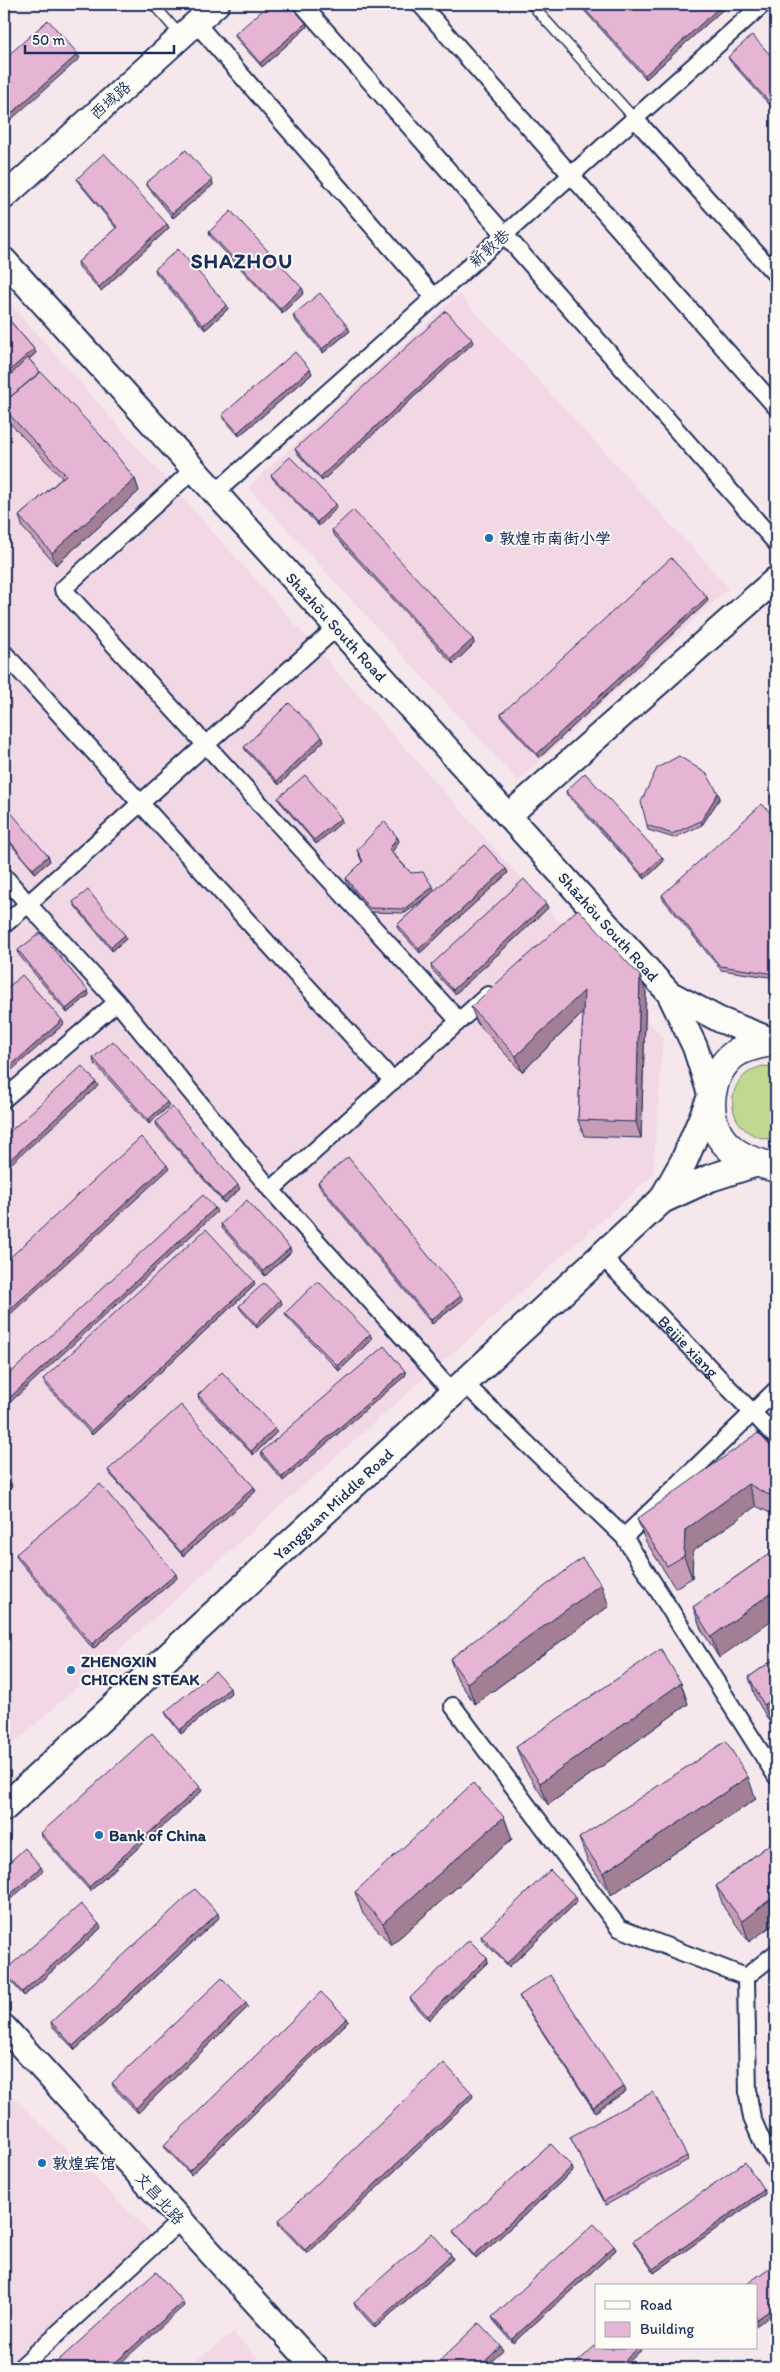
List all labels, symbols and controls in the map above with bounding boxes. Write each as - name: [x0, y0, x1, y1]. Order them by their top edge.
- scale bar: [25, 22, 174, 54]
- text: 50 m: [32, 31, 65, 49]
- street label: 西域路: [86, 77, 135, 123]
- street label: 新敦巷: [465, 225, 514, 271]
- district label: SHAZHOU: [191, 248, 293, 273]
- place label: 敦煌市南街小学: [499, 529, 611, 548]
- marker: 敦煌市南街小学: [483, 532, 495, 544]
- street label: Shāzhōu South Road: [282, 568, 391, 686]
- street label: Shāzhōu South Road: [554, 868, 663, 986]
- street label: Beijie xiang: [654, 1312, 723, 1382]
- street label: Yangguan Middle Road: [270, 1444, 397, 1564]
- place label: ZHENGXIN CHICKEN STEAK: [81, 1652, 200, 1689]
- marker: ZHENGXIN CHICKEN STEAK: [65, 1664, 77, 1676]
- place label: Bank of China: [109, 1826, 207, 1845]
- marker: Bank of China: [93, 1829, 105, 1841]
- place label: 敦煌宾馆: [52, 2154, 116, 2173]
- marker: 敦煌宾馆: [36, 2157, 48, 2169]
- street label: 文昌北路: [131, 2168, 188, 2228]
- legend: [595, 2284, 758, 2350]
- text: Road: [640, 2296, 673, 2314]
- text: Building: [640, 2320, 694, 2338]

